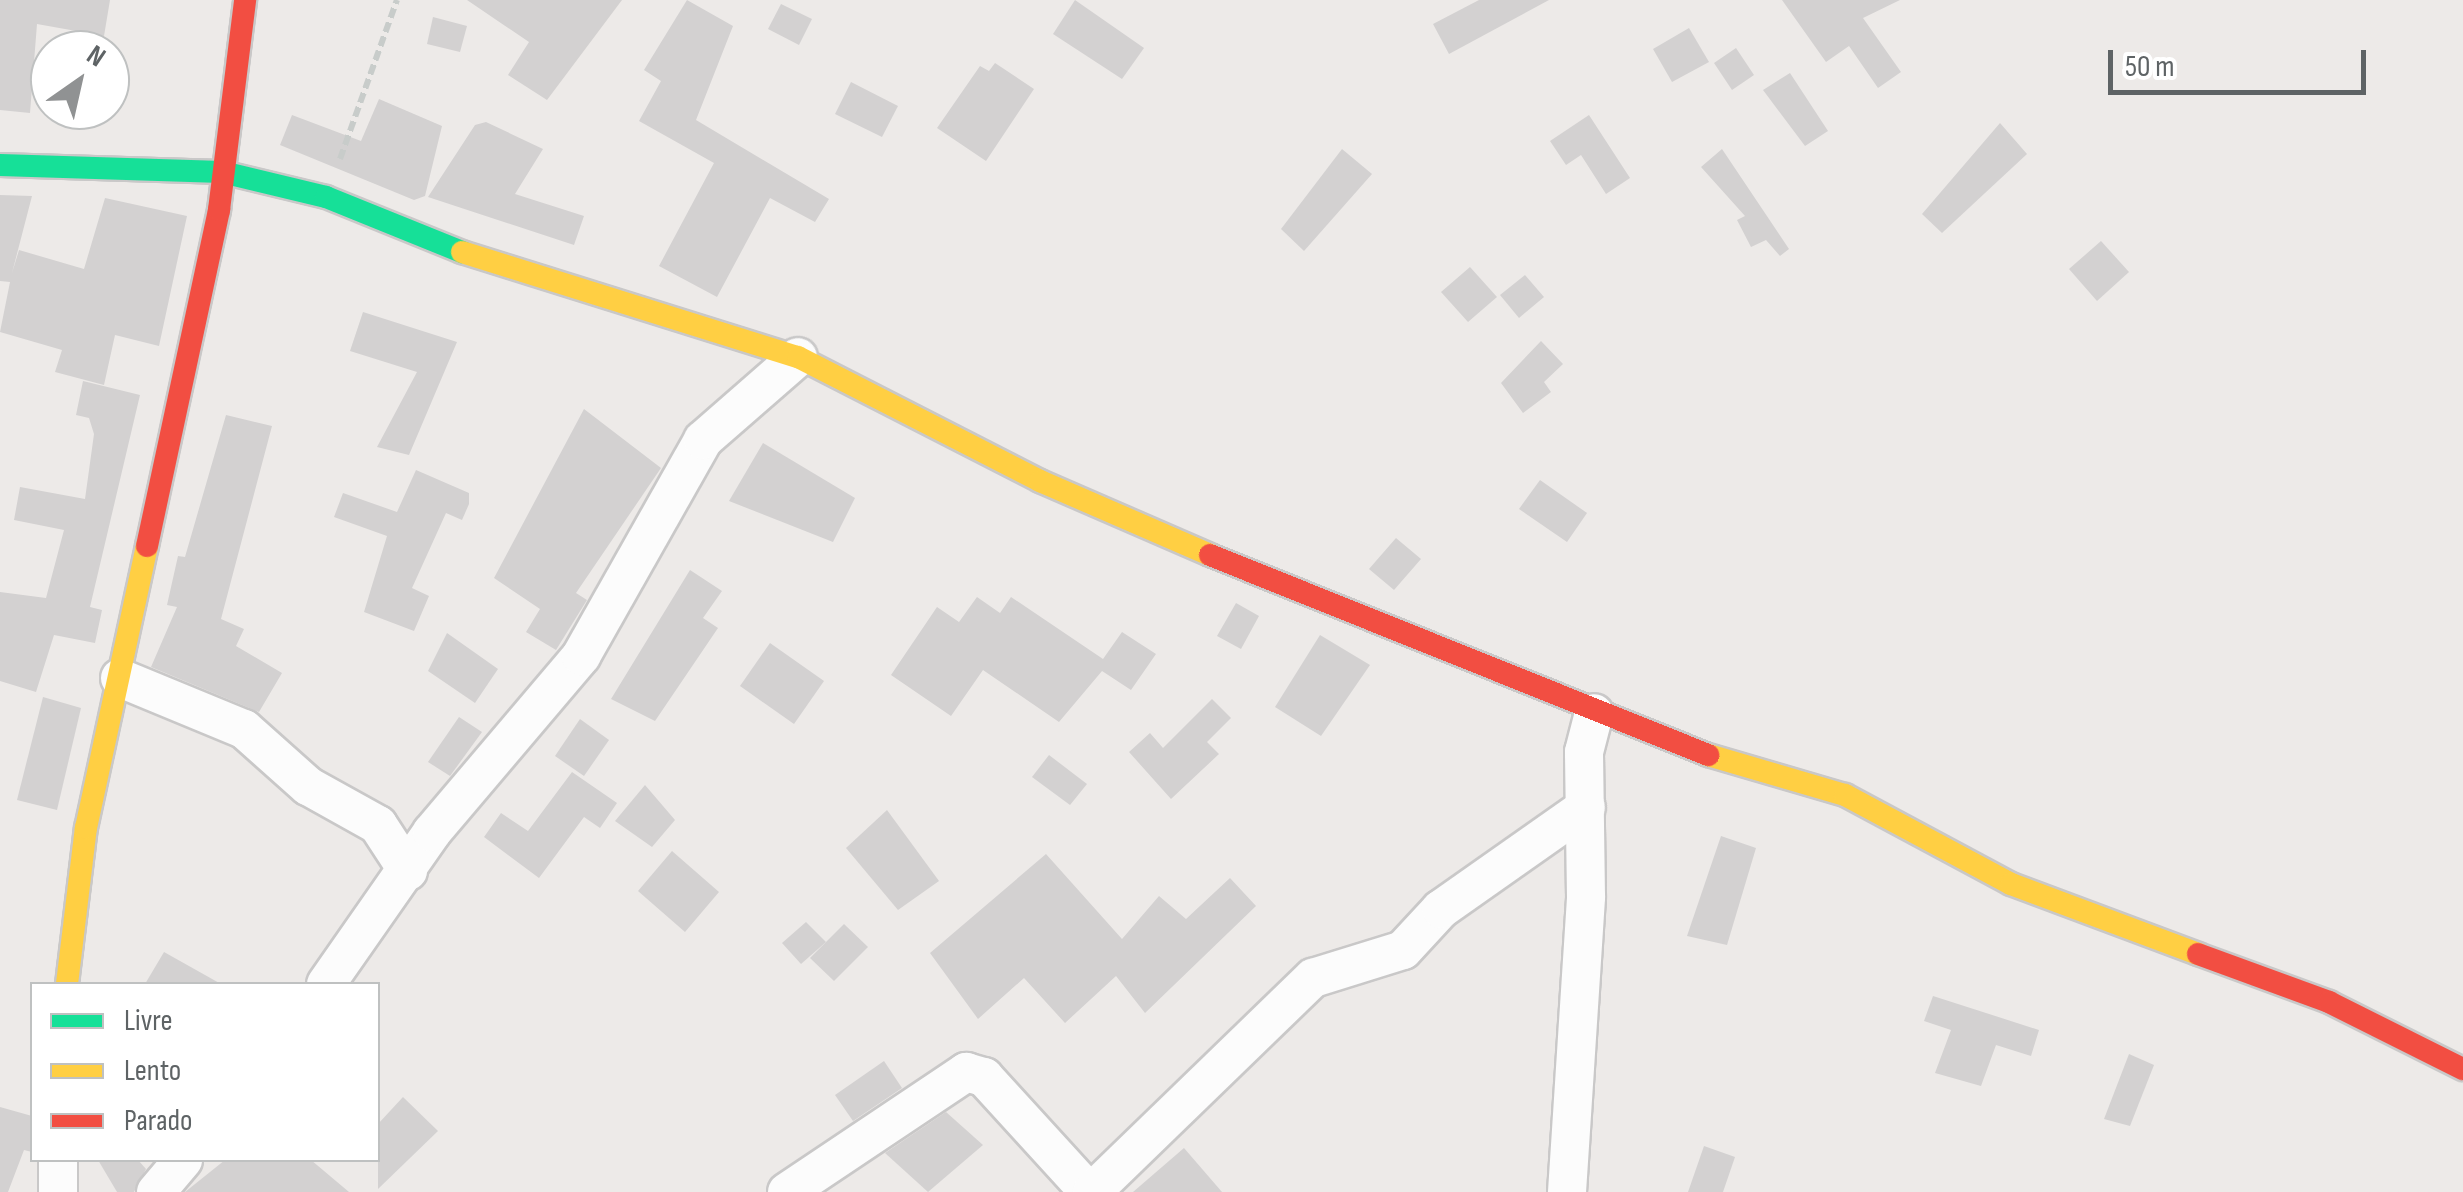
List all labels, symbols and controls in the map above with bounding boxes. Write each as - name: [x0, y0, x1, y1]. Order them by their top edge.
- north arrow: [30, 30, 130, 130]
- scale bar: [2113, 30, 2370, 92]
- text: N: [81, 39, 111, 74]
- text: 50 m: [2125, 49, 2174, 85]
- legend: [30, 982, 380, 1162]
- text: Livre: [124, 1003, 172, 1039]
- text: Lento: [124, 1053, 181, 1089]
- text: Parado: [124, 1103, 192, 1139]

